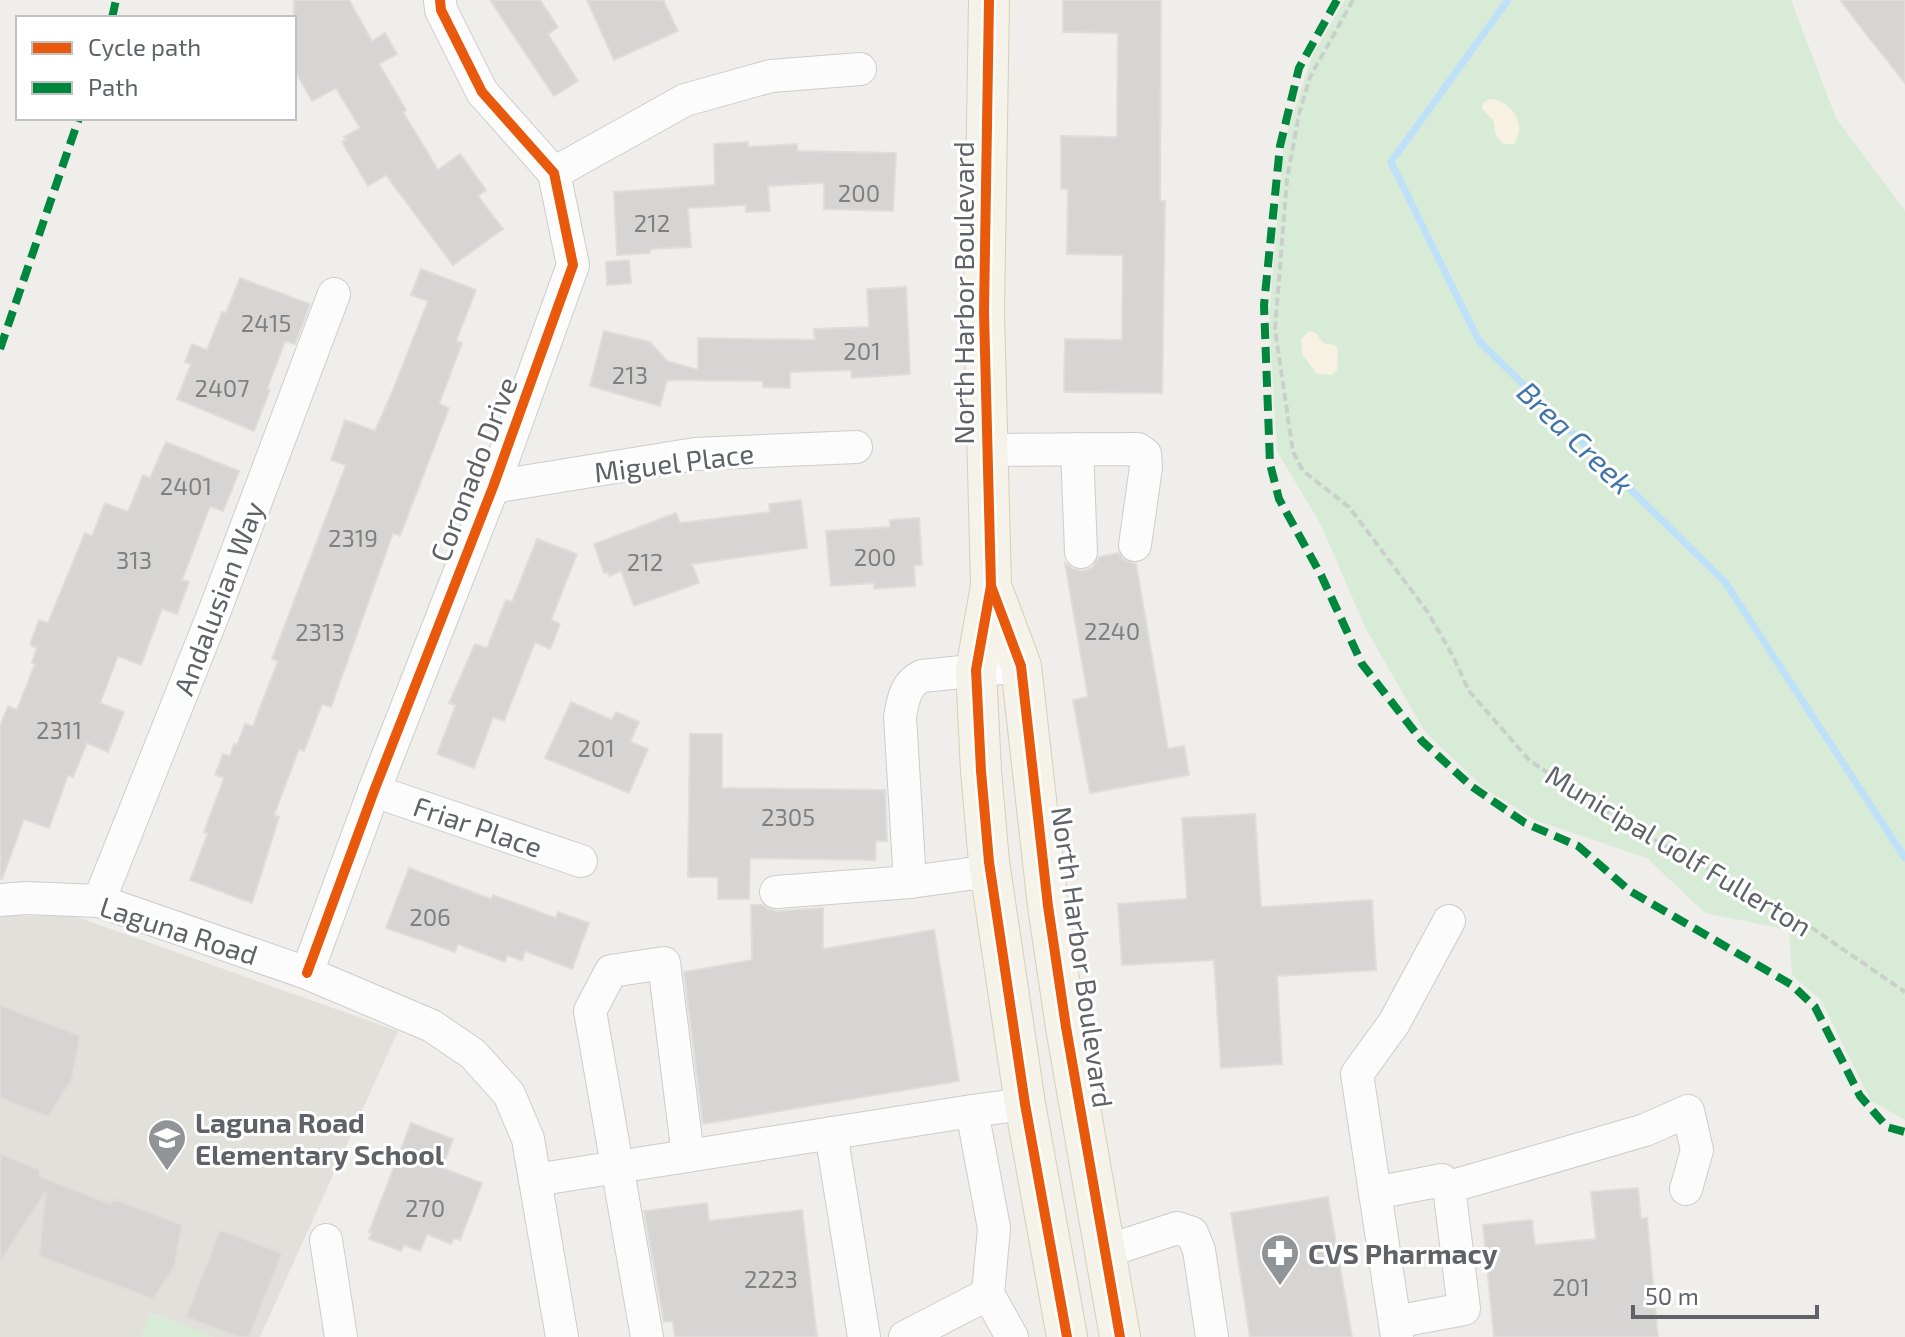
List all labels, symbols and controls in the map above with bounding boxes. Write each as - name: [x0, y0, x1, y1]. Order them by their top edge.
- legend: [16, 16, 296, 120]
- text: Cycle path: [88, 32, 201, 61]
- text: Path: [88, 72, 138, 101]
- street label: North Harbor Boulevard: [946, 141, 980, 445]
- house number: 200: [838, 178, 880, 207]
- house number: 212: [634, 208, 670, 237]
- house number: 2415: [241, 308, 291, 337]
- house number: 201: [843, 336, 881, 365]
- house number: 213: [612, 360, 648, 389]
- street label: Coronado Drive: [422, 372, 524, 566]
- house number: 2407: [194, 373, 250, 402]
- water label: Brea Creek: [1511, 373, 1641, 501]
- street label: Miguel Place: [592, 435, 756, 489]
- house number: 2401: [160, 471, 212, 500]
- street label: Andalusian Way: [165, 496, 271, 700]
- house number: 2319: [328, 523, 378, 552]
- house number: 200: [854, 542, 896, 571]
- house number: 313: [116, 545, 152, 574]
- house number: 212: [627, 547, 663, 576]
- house number: 2240: [1084, 616, 1140, 645]
- house number: 2313: [295, 617, 345, 646]
- house number: 2311: [36, 715, 82, 744]
- house number: 201: [577, 733, 615, 762]
- street label: Municipal Golf Fullerton: [1540, 757, 1818, 943]
- street label: Friar Place: [409, 788, 547, 864]
- house number: 2305: [761, 802, 815, 831]
- street label: North Harbor Boulevard: [1045, 804, 1121, 1110]
- street label: Laguna Road: [96, 889, 262, 971]
- house number: 206: [409, 902, 451, 931]
- place label: Laguna Road Elementary School: [195, 1105, 445, 1171]
- school or university icon: Laguna Road Elementary School: [146, 1117, 188, 1172]
- house number: 270: [405, 1193, 445, 1222]
- pharmacy icon: CVS Pharmacy: [1259, 1232, 1301, 1287]
- place label: CVS Pharmacy: [1308, 1236, 1498, 1270]
- house number: 2223: [744, 1264, 798, 1293]
- scale bar: [1633, 1269, 1817, 1319]
- house number: 201: [1552, 1272, 1590, 1301]
- text: 50 m: [1645, 1281, 1699, 1310]

